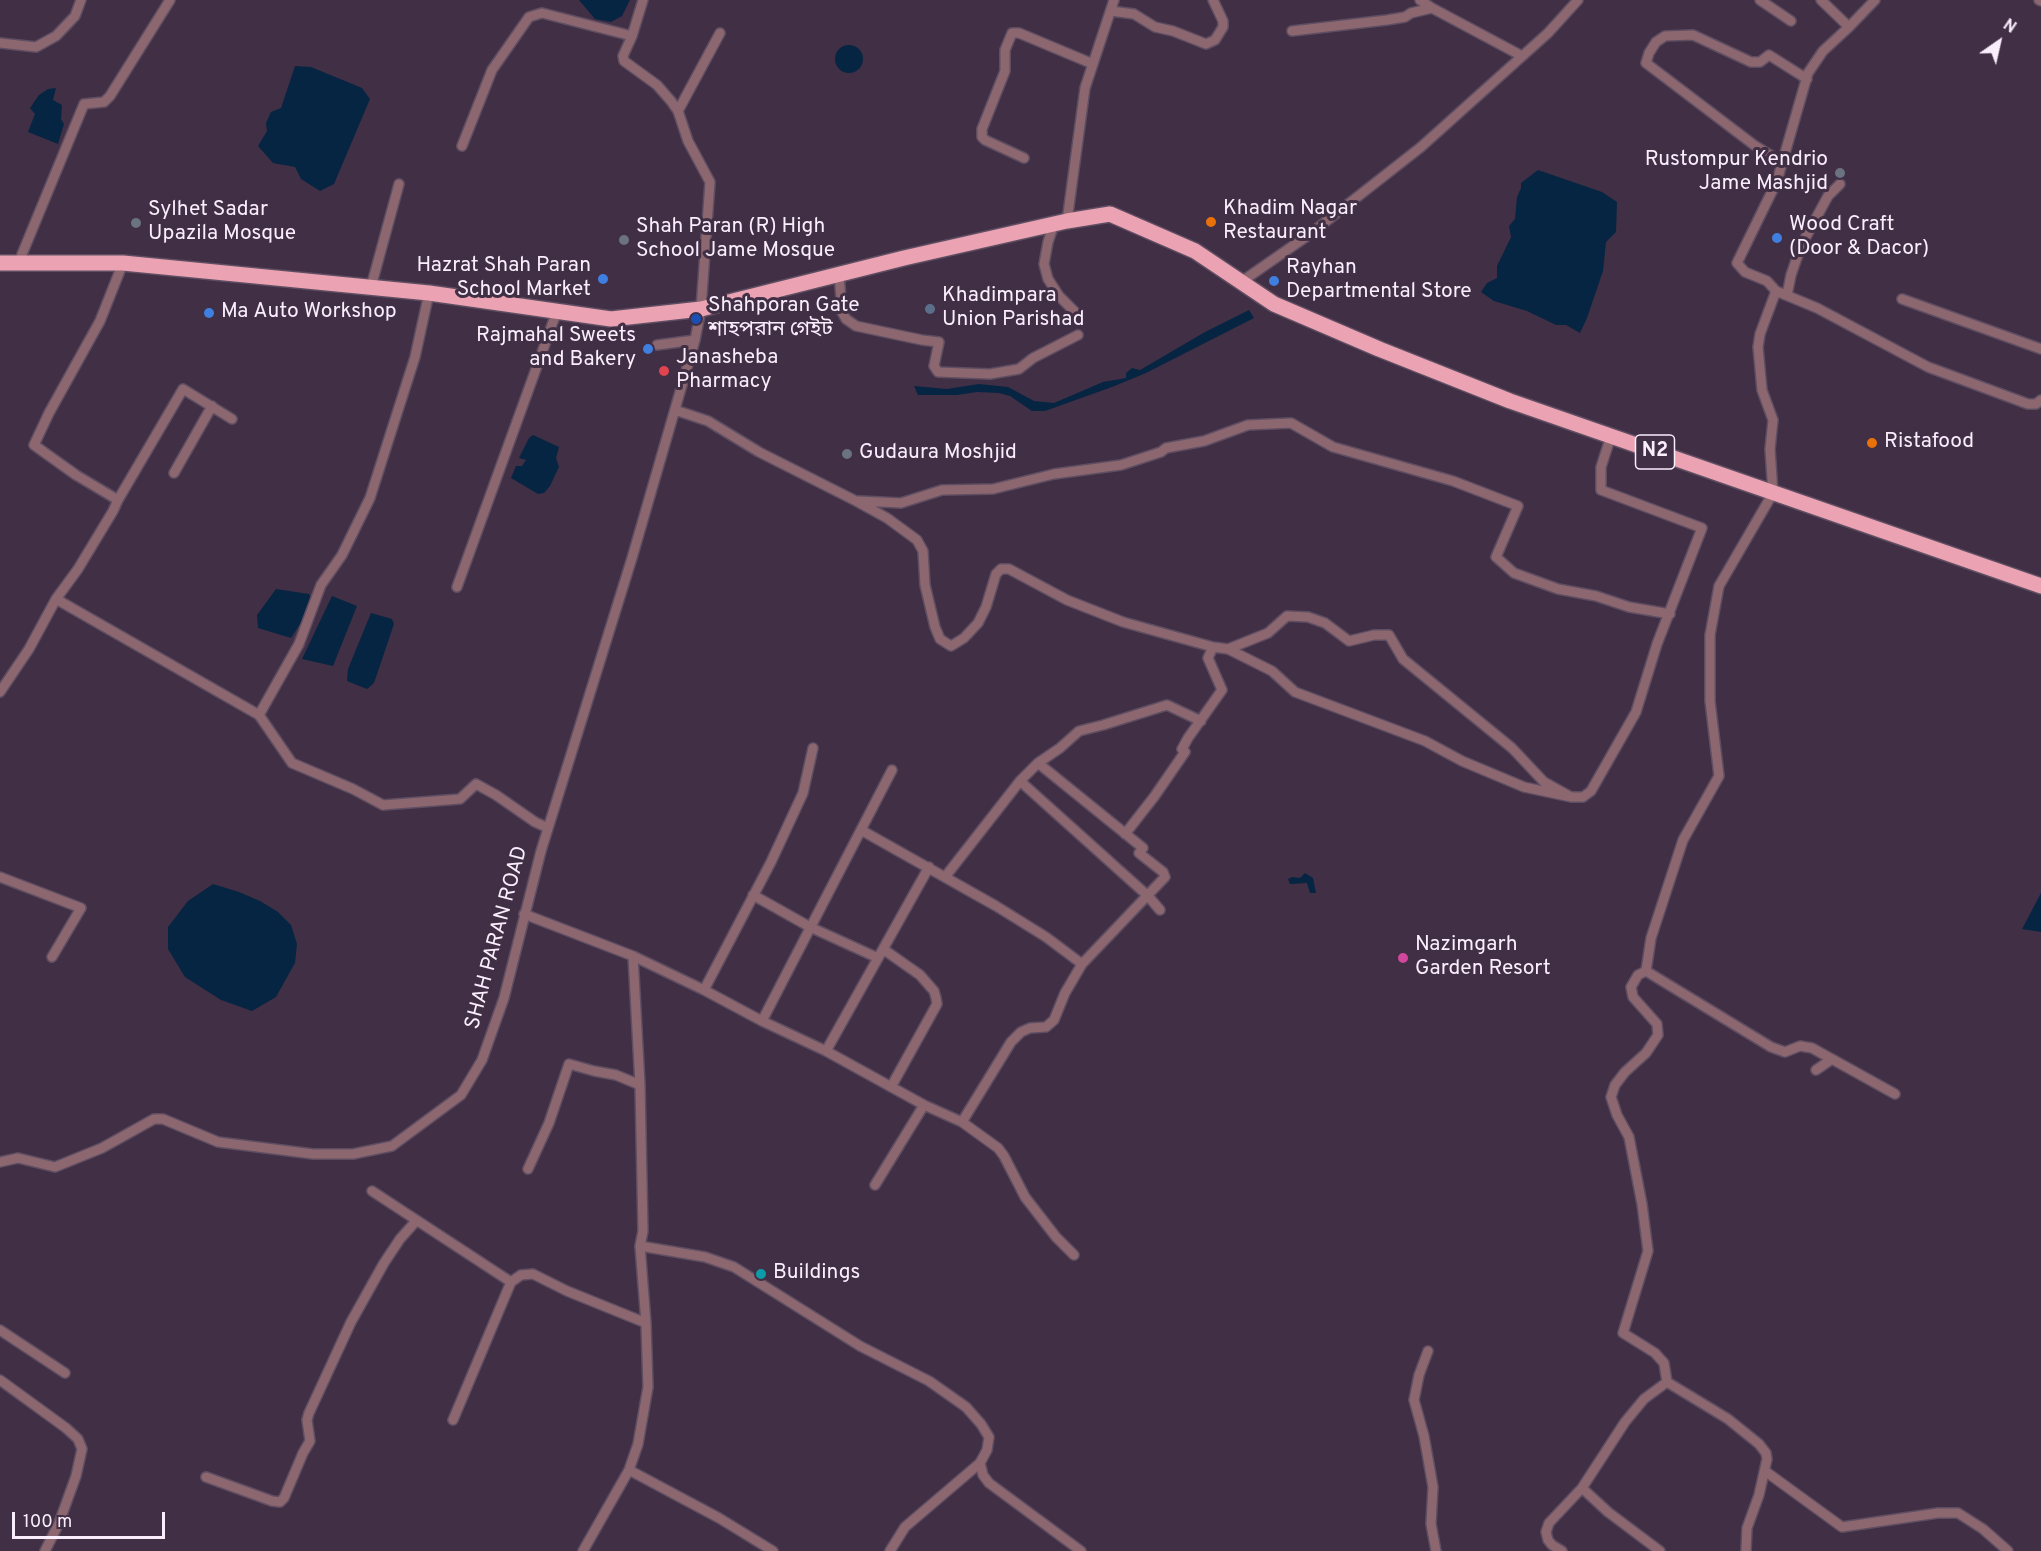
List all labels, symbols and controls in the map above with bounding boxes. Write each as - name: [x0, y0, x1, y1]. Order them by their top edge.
- north arrow: [1969, 12, 2029, 72]
- text: N: [1999, 16, 2019, 39]
- place label: Rustompur Kendrio Jame Mashjid: [1645, 148, 1828, 198]
- marker: Rustompur Kendrio Jame Mashjid: [1833, 166, 1847, 180]
- place label: Khadim Nagar Restaurant: [1223, 197, 1357, 247]
- place label: Sylhet Sadar Upazila Mosque: [148, 198, 296, 248]
- place label: Wood Craft (Door & Dacor): [1789, 213, 1929, 263]
- place label: Shah Paran (R) High School Jame Mosque: [636, 215, 835, 265]
- marker: Khadim Nagar Restaurant: [1204, 215, 1218, 229]
- marker: Sylhet Sadar Upazila Mosque: [129, 216, 143, 230]
- marker: Wood Craft (Door & Dacor): [1770, 231, 1784, 245]
- marker: Shah Paran (R) High School Jame Mosque: [617, 233, 631, 247]
- place label: Hazrat Shah Paran School Market: [417, 254, 591, 304]
- place label: Rayhan Departmental Store: [1286, 256, 1472, 306]
- marker: Hazrat Shah Paran School Market: [596, 272, 610, 286]
- marker: Rayhan Departmental Store: [1267, 274, 1281, 288]
- place label: Khadimpara Union Parishad: [942, 284, 1084, 334]
- place label: Shahporan Gate শাহপরান গেইট: [708, 294, 859, 344]
- place label: Ma Auto Workshop: [221, 300, 397, 326]
- marker: Khadimpara Union Parishad: [923, 302, 937, 316]
- marker: Ma Auto Workshop: [202, 306, 216, 320]
- marker: Shahporan Gate শাহপরান গেইট: [689, 312, 703, 326]
- place label: Rajmahal Sweets and Bakery: [476, 324, 636, 374]
- marker: Rajmahal Sweets and Bakery: [641, 342, 655, 356]
- place label: Janasheba Pharmacy: [676, 346, 778, 396]
- marker: Janasheba Pharmacy: [657, 364, 671, 378]
- place label: Ristafood: [1884, 430, 1974, 456]
- road number: N2: [1636, 435, 1674, 469]
- marker: Ristafood: [1865, 436, 1879, 450]
- place label: Gudaura Moshjid: [859, 441, 1017, 467]
- marker: Gudaura Moshjid: [840, 447, 854, 461]
- street label: SHAH PARAN ROAD: [461, 844, 535, 1032]
- place label: Nazimgarh Garden Resort: [1415, 933, 1551, 983]
- marker: Nazimgarh Garden Resort: [1396, 951, 1410, 965]
- place label: Buildings: [773, 1261, 860, 1287]
- marker: Buildings: [754, 1267, 768, 1281]
- scale bar: [15, 1500, 168, 1538]
- text: 100 m: [23, 1511, 72, 1534]

